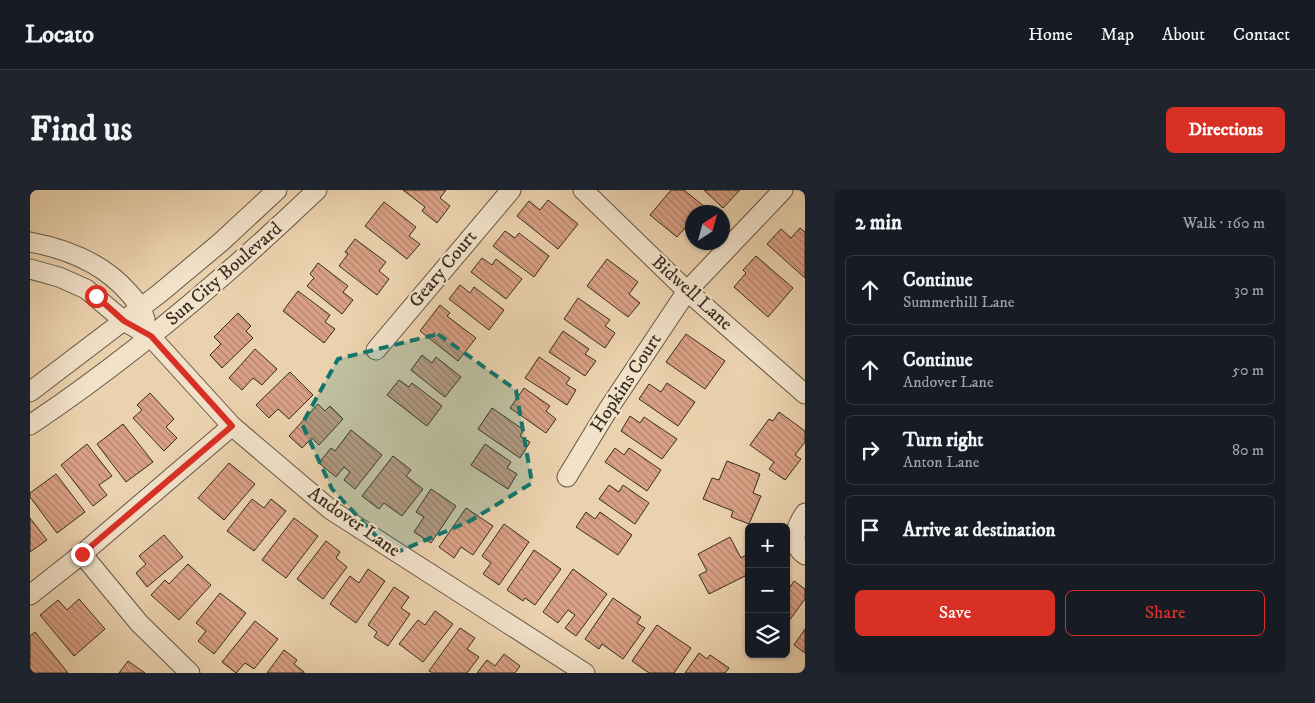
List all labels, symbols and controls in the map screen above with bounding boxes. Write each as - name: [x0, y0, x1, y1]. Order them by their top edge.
- text: Locato: [25, 20, 94, 50]
- text: Home: [1028, 24, 1073, 46]
- text: Map: [1101, 24, 1134, 46]
- text: About: [1162, 24, 1205, 46]
- text: Contact: [1233, 24, 1290, 46]
- button: Directions: [1166, 107, 1285, 153]
- text: Find us: [30, 108, 132, 152]
- north arrow: [685, 205, 730, 250]
- text: 2 min: [855, 210, 902, 236]
- text: Walk · 160 m: [1183, 213, 1265, 233]
- street label: Sun City Boulevard: [161, 217, 287, 331]
- street label: Geary Court: [404, 226, 482, 312]
- street label: Bidwell Lane: [647, 251, 737, 335]
- text: Continue: [903, 269, 973, 292]
- icon: ahead: [856, 276, 884, 304]
- text: 30 m: [1234, 280, 1264, 300]
- route start: [85, 285, 108, 308]
- text: Summerhill Lane: [903, 292, 1014, 312]
- street label: Hopkins Court: [586, 329, 666, 437]
- text: Continue: [903, 349, 973, 372]
- icon: ahead: [856, 356, 884, 384]
- text: 50 m: [1232, 360, 1264, 380]
- text: Andover Lane: [903, 372, 994, 392]
- text: Turn right: [903, 429, 983, 452]
- icon: right: [856, 436, 884, 464]
- text: 80 m: [1232, 440, 1264, 460]
- text: Anton Lane: [903, 452, 979, 472]
- street label: Andover Lane: [303, 482, 405, 562]
- icon: arrive: [856, 516, 884, 544]
- text: Arrive at destination: [903, 519, 1055, 542]
- map controls: [745, 523, 790, 658]
- button: +: [745, 523, 790, 568]
- route end: [71, 543, 94, 566]
- button: −: [745, 568, 790, 613]
- button: Save: [855, 590, 1055, 636]
- button: Share: [1065, 590, 1265, 636]
- button: layers: [745, 613, 790, 658]

